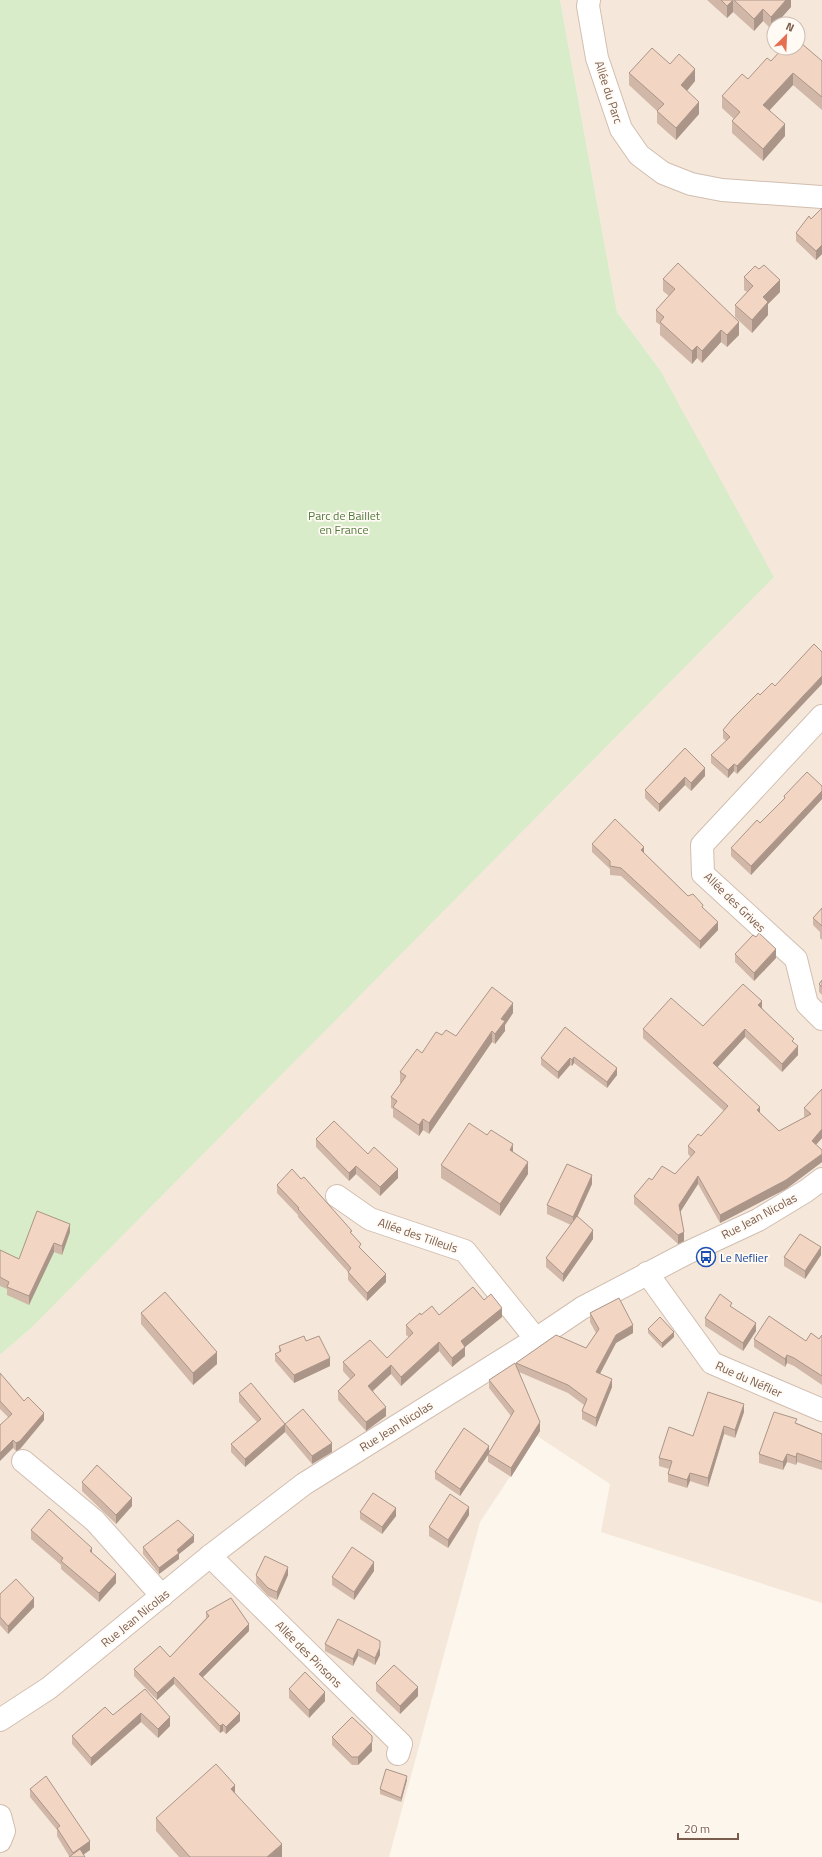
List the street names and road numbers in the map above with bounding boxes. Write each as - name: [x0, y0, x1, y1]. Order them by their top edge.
- street label: Allée du Parc: [590, 58, 628, 126]
- street label: Allée des Grives: [700, 868, 771, 937]
- street label: Rue Jean Nicolas: [718, 1188, 801, 1244]
- street label: Allée des Tilleuls: [375, 1212, 461, 1258]
- street label: Rue du Néflier: [712, 1356, 786, 1402]
- street label: Rue Jean Nicolas: [356, 1396, 437, 1456]
- street label: Rue Jean Nicolas: [97, 1584, 174, 1652]
- street label: Allée des Pinsons: [271, 1616, 347, 1692]

